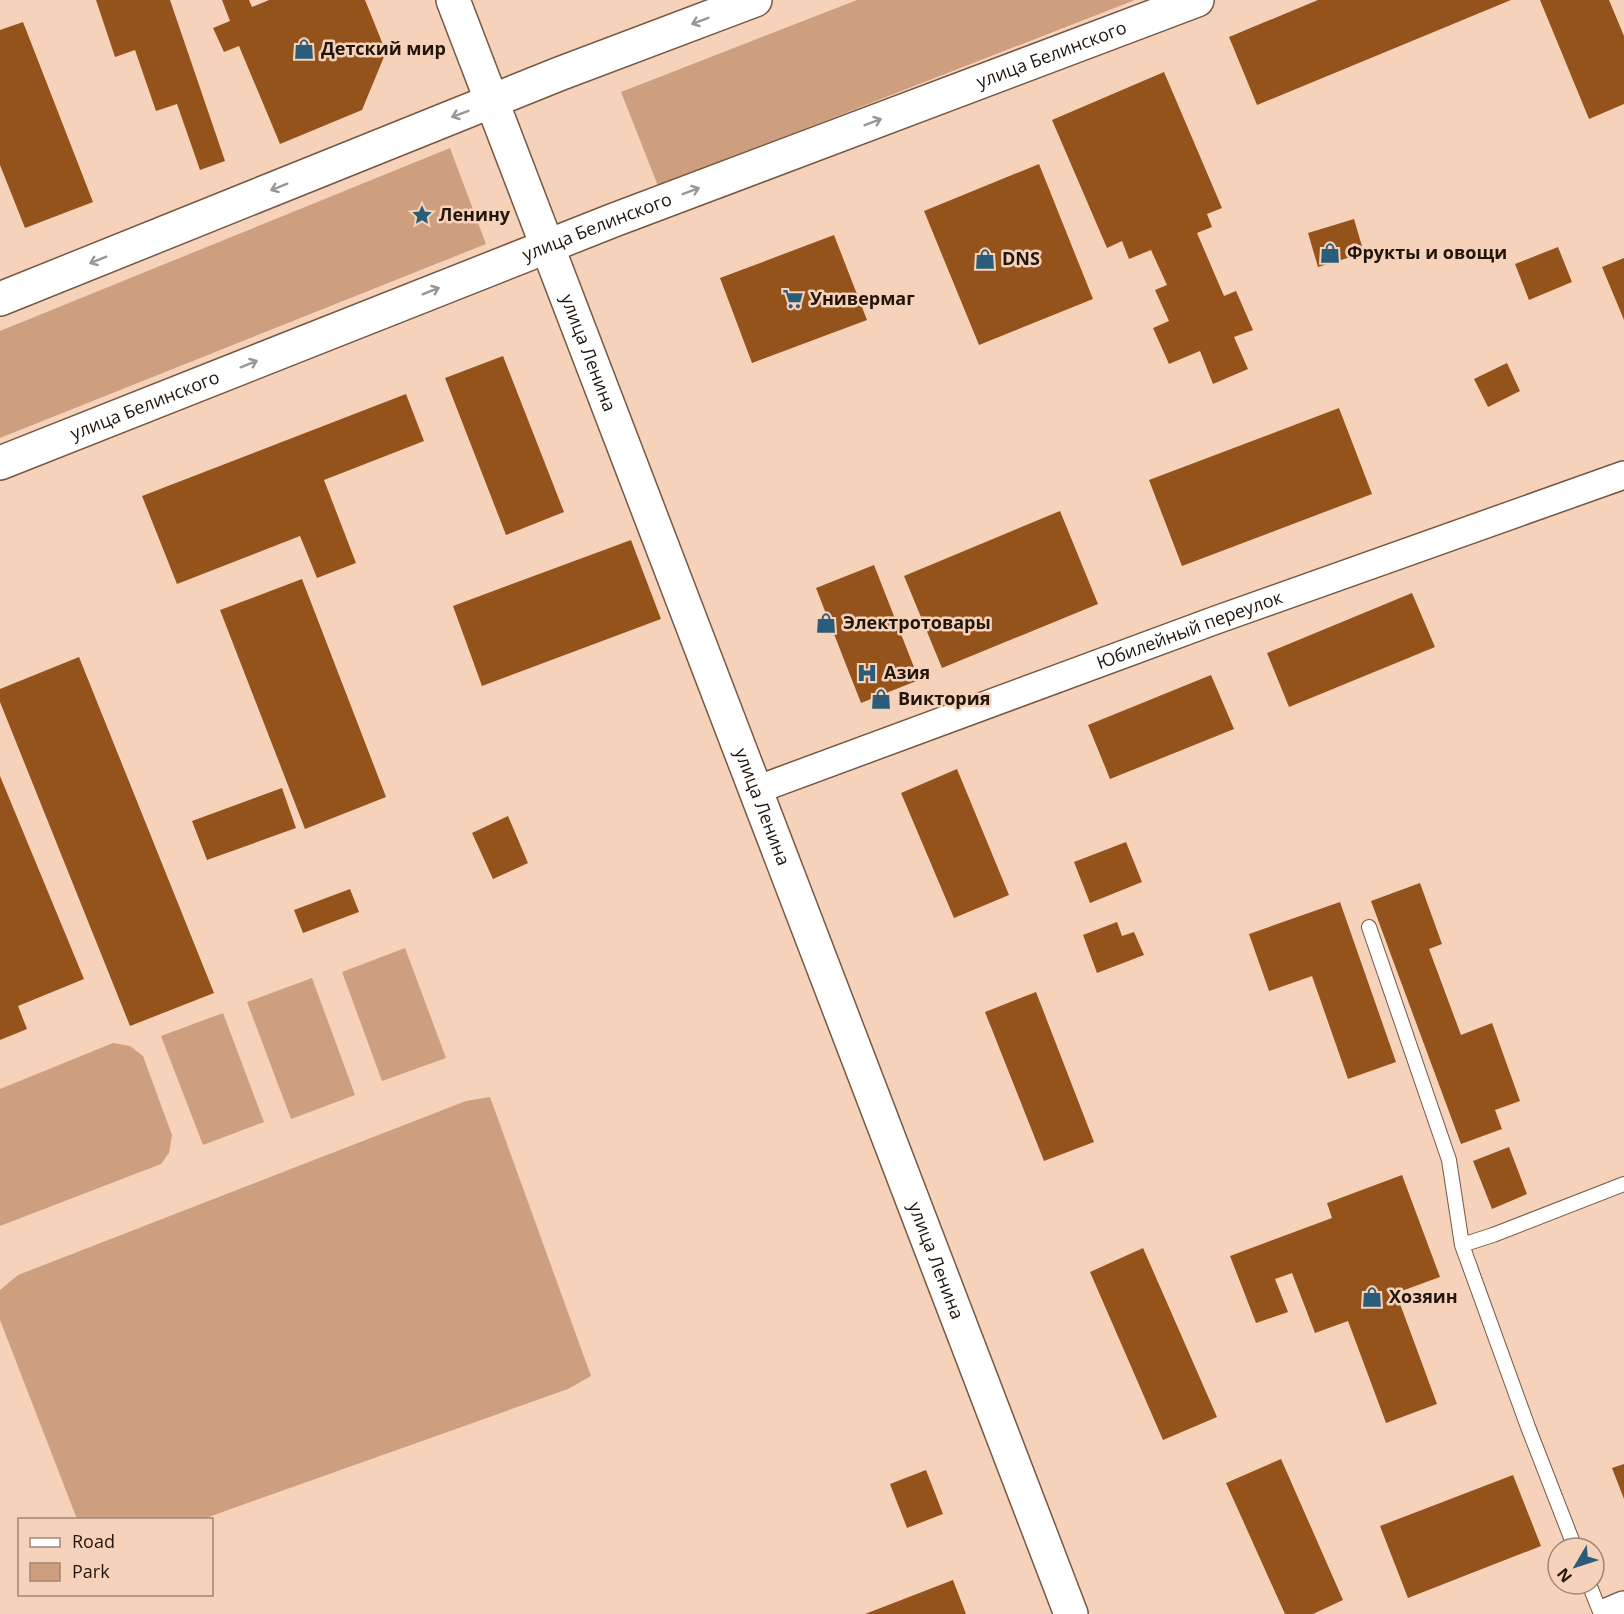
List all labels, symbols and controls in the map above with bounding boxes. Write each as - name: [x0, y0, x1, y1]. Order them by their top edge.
- street label: улица Белинского: [973, 15, 1130, 93]
- one-way arrow: [691, 16, 710, 27]
- place label: Детский мир: [321, 36, 446, 60]
- shop icon: Детский мир: [292, 37, 316, 61]
- one-way arrow: [451, 109, 469, 120]
- one-way arrow: [863, 116, 882, 127]
- one-way arrow: [270, 182, 288, 193]
- one-way arrow: [681, 184, 700, 195]
- street label: улица Белинского: [519, 186, 675, 266]
- place label: Ленину: [439, 202, 511, 226]
- place icon: Ленину: [410, 203, 434, 227]
- place label: Фрукты и овощи: [1347, 240, 1507, 264]
- shop icon: Фрукты и овощи: [1318, 241, 1342, 265]
- place label: DNS: [1002, 246, 1040, 270]
- shop icon: DNS: [973, 247, 997, 271]
- one-way arrow: [89, 255, 108, 266]
- one-way arrow: [421, 285, 439, 296]
- place label: Универмаг: [810, 286, 915, 310]
- supermarket icon: Универмаг: [781, 287, 805, 311]
- street label: улица Ленина: [556, 291, 622, 415]
- one-way arrow: [240, 357, 258, 368]
- street label: улица Белинского: [67, 364, 223, 445]
- street label: Юбилейный переулок: [1093, 584, 1286, 674]
- place label: Электротовары: [843, 610, 991, 634]
- shop icon: Электротовары: [814, 611, 838, 635]
- place label: Азия: [884, 660, 930, 684]
- hospital icon: Азия: [855, 661, 879, 685]
- place label: Виктория: [898, 686, 990, 710]
- shop icon: Виктория: [869, 687, 893, 711]
- street label: улица Ленина: [730, 744, 796, 869]
- street label: улица Ленина: [903, 1198, 970, 1322]
- place label: Хозяин: [1389, 1284, 1458, 1308]
- shop icon: Хозяин: [1360, 1285, 1384, 1309]
- legend: [18, 1518, 213, 1596]
- text: Road: [72, 1529, 115, 1553]
- north arrow: [1546, 1536, 1606, 1596]
- text: Park: [72, 1559, 110, 1583]
- text: N: [1552, 1563, 1577, 1587]

